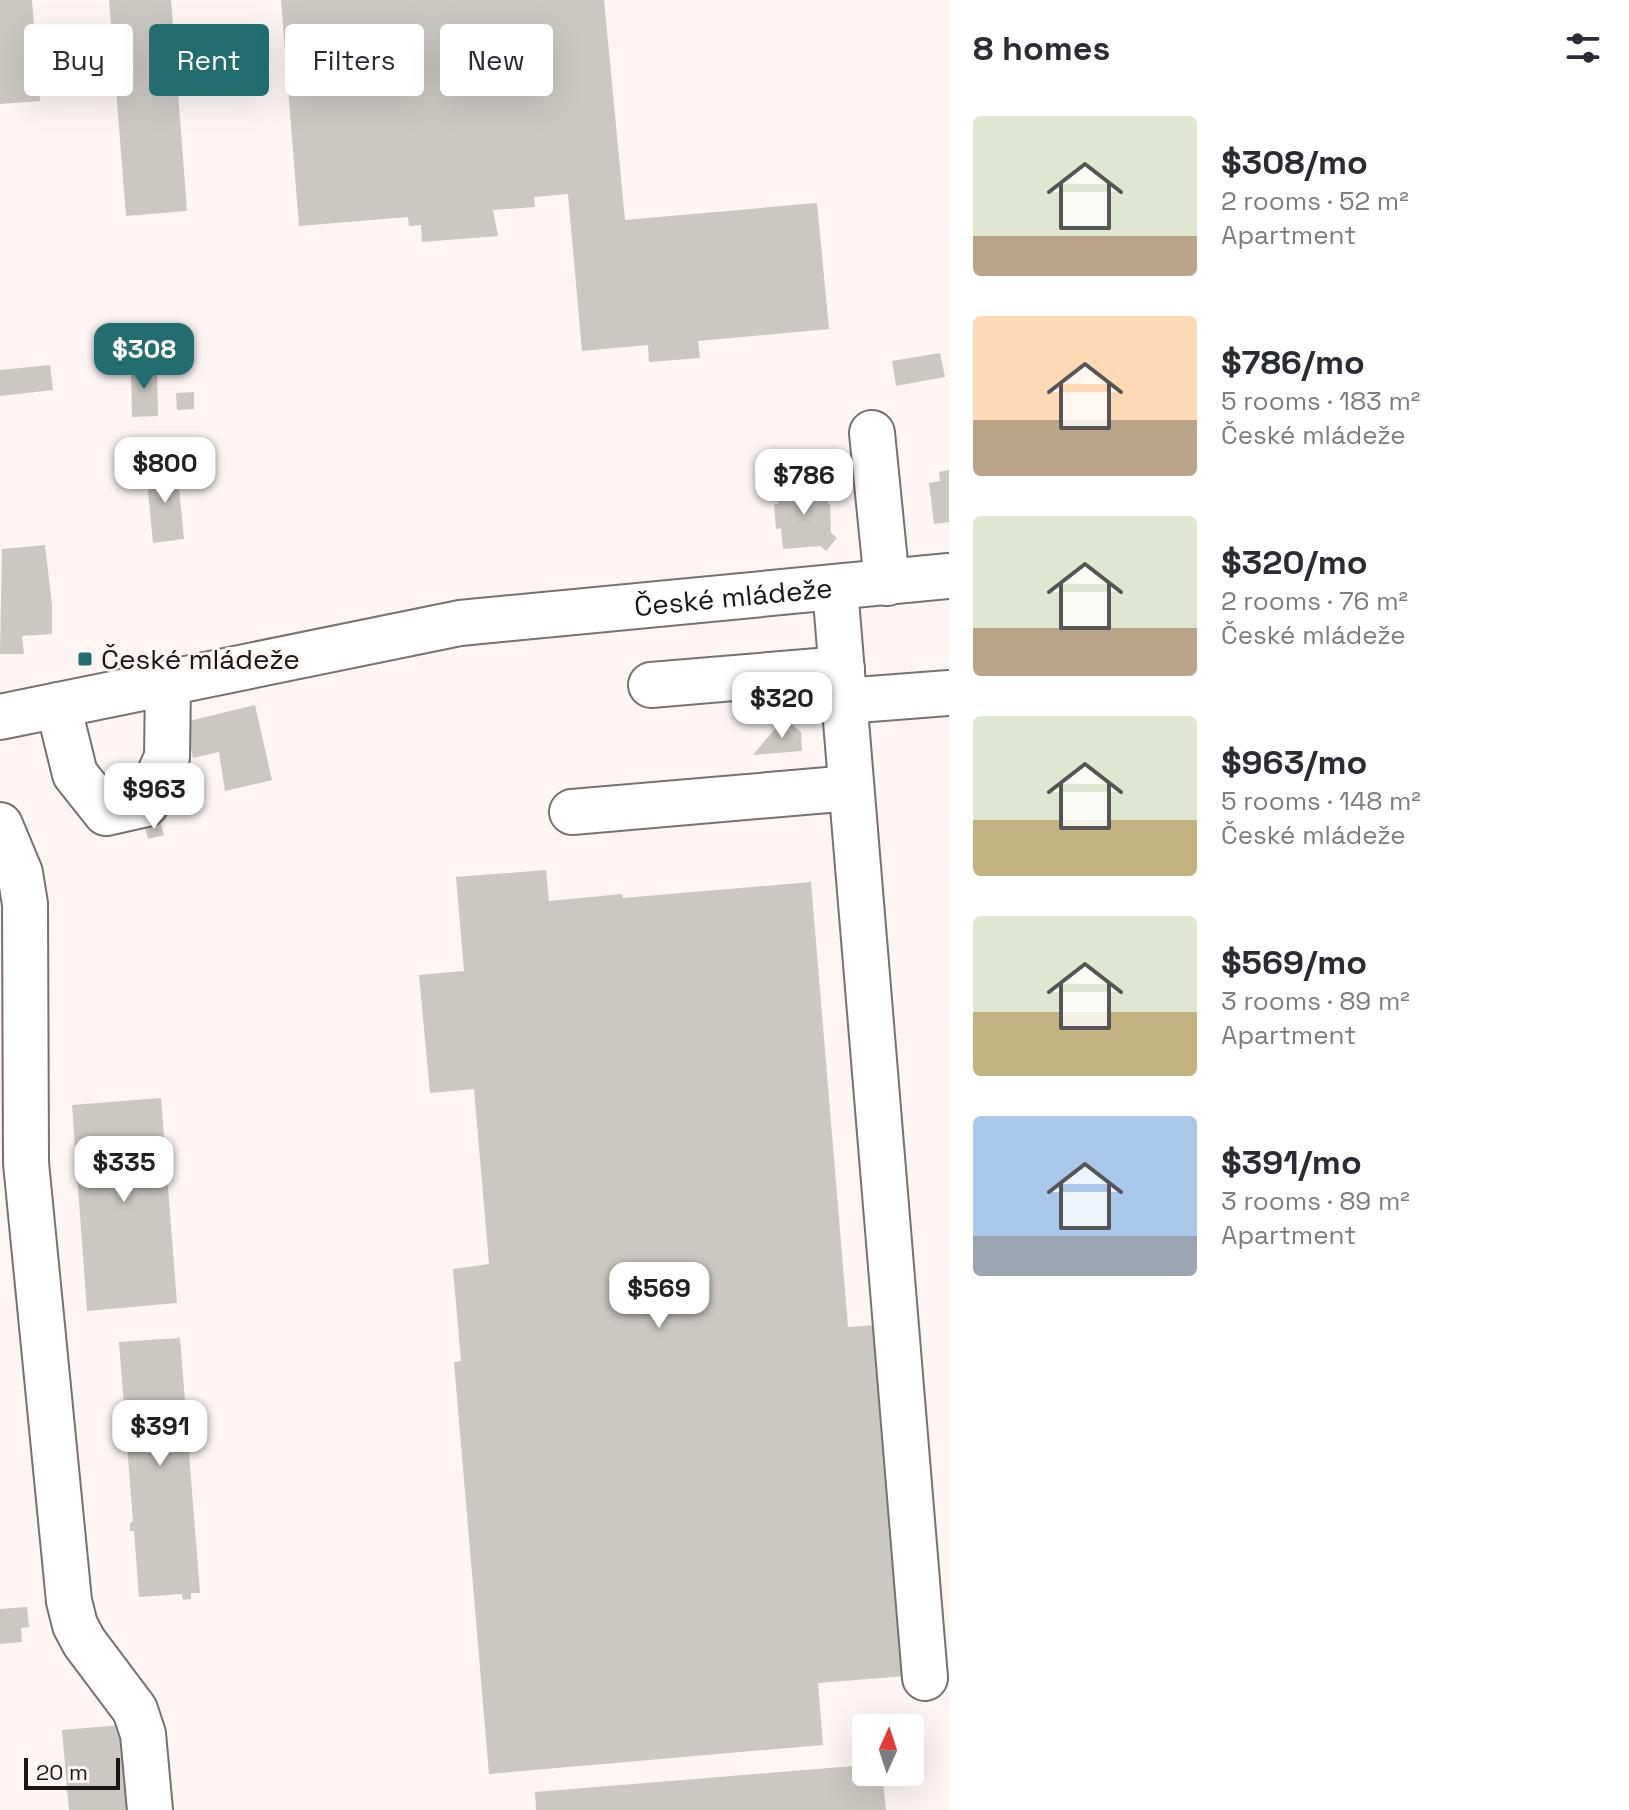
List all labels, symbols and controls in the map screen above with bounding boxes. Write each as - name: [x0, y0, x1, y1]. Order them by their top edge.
- chip: Buy: [24, 24, 133, 96]
- chip: Rent: [149, 24, 269, 96]
- chip: Filters: [285, 24, 424, 96]
- chip: New: [440, 24, 553, 96]
- icon: filters: [1561, 26, 1605, 70]
- text: 8 homes: [973, 27, 1110, 70]
- text: $308/mo: [1221, 141, 1368, 184]
- icon: home: [1037, 148, 1133, 244]
- text: 2 rooms · 52 m²: [1221, 184, 1409, 218]
- text: Apartment: [1221, 218, 1356, 252]
- pin: $308: [97, 323, 191, 391]
- text: $308: [112, 332, 176, 366]
- text: $786/mo: [1221, 341, 1365, 384]
- icon: home: [1037, 348, 1133, 444]
- text: 5 rooms · 183 m²: [1221, 384, 1420, 418]
- text: České mládeže: [1221, 418, 1406, 452]
- pin: $800: [118, 437, 212, 505]
- text: $800: [132, 446, 198, 480]
- pin: $786: [757, 449, 851, 517]
- text: $786: [773, 458, 835, 492]
- text: $320/mo: [1221, 541, 1368, 584]
- icon: home: [1037, 548, 1133, 644]
- street label: České mládeže: [633, 569, 834, 624]
- text: 2 rooms · 76 m²: [1221, 584, 1408, 618]
- text: České mládeže: [1221, 618, 1406, 652]
- place label: České mládeže: [101, 641, 300, 677]
- marker: České mládeže: [76, 650, 94, 668]
- pin: $320: [735, 672, 829, 740]
- text: $320: [750, 681, 814, 715]
- text: $963/mo: [1221, 741, 1367, 784]
- icon: home: [1037, 748, 1133, 844]
- pin: $963: [107, 763, 201, 831]
- text: $963: [122, 772, 186, 806]
- text: 5 rooms · 148 m²: [1221, 784, 1421, 818]
- text: České mládeže: [1221, 818, 1406, 852]
- text: $569/mo: [1221, 941, 1367, 984]
- icon: home: [1037, 948, 1133, 1044]
- text: 3 rooms · 89 m²: [1221, 984, 1410, 1018]
- text: Apartment: [1221, 1018, 1356, 1052]
- pin: $335: [77, 1136, 171, 1204]
- text: $391/mo: [1221, 1141, 1362, 1184]
- text: $335: [93, 1145, 155, 1179]
- icon: home: [1037, 1148, 1133, 1244]
- text: 3 rooms · 89 m²: [1221, 1184, 1410, 1218]
- text: Apartment: [1221, 1218, 1356, 1252]
- pin: $569: [612, 1262, 706, 1330]
- text: $569: [627, 1271, 691, 1305]
- pin: $391: [113, 1400, 207, 1468]
- text: $391: [130, 1409, 190, 1443]
- north arrow: [852, 1714, 924, 1786]
- map controls: [852, 1714, 924, 1786]
- scale bar: [24, 1754, 120, 1790]
- text: 20 m: [36, 1758, 88, 1786]

